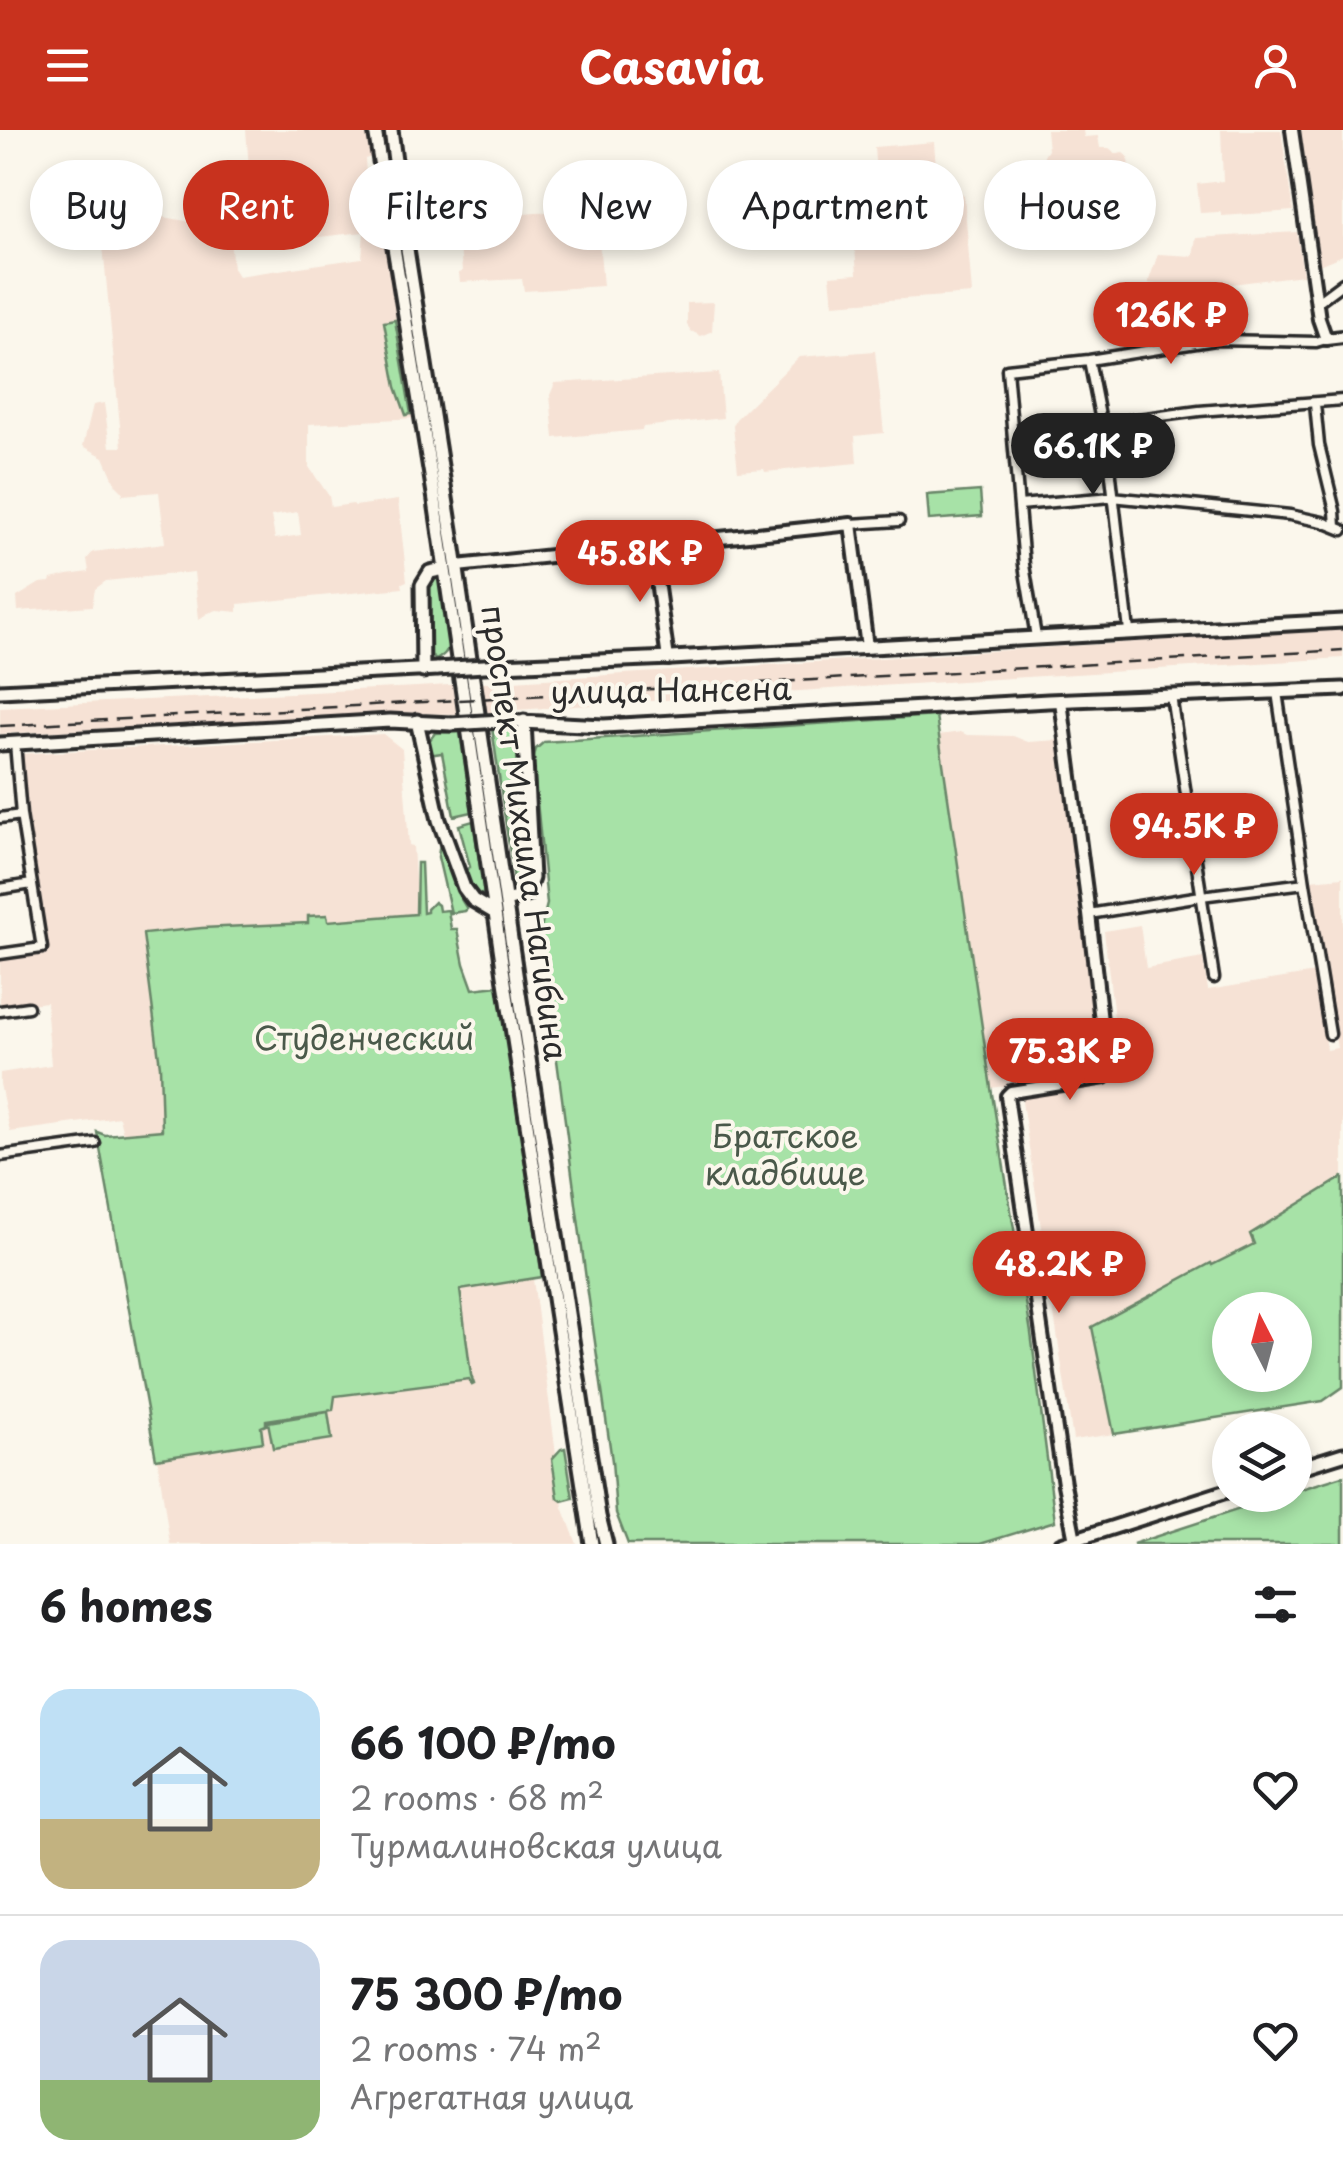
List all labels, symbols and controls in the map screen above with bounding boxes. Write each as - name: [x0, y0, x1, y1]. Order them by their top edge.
- text: Casavia: [579, 31, 764, 99]
- icon: menu: [40, 38, 95, 93]
- icon: person: [1248, 38, 1303, 93]
- chip: Buy: [30, 160, 163, 250]
- chip: Rent: [183, 160, 329, 250]
- chip: Filters: [349, 160, 523, 250]
- chip: New: [543, 160, 687, 250]
- chip: Apartment: [707, 160, 964, 250]
- chip: House: [984, 160, 1156, 250]
- pin: 126K ₽: [1090, 282, 1252, 367]
- text: 126K ₽: [1115, 290, 1227, 338]
- pin: 66.1K ₽: [1001, 413, 1185, 498]
- text: 66.1K ₽: [1033, 421, 1153, 469]
- pin: 45.8K ₽: [548, 520, 732, 605]
- text: 45.8K ₽: [577, 528, 703, 576]
- street label: проспект Михаила Нагибина: [470, 601, 582, 1064]
- street label: улица Нансена: [550, 663, 792, 715]
- pin: 94.5K ₽: [1102, 793, 1286, 878]
- text: 94.5K ₽: [1132, 801, 1256, 849]
- park label: Студенческий: [254, 1013, 474, 1061]
- pin: 75.3K ₽: [978, 1018, 1162, 1103]
- text: 75.3K ₽: [1009, 1026, 1131, 1074]
- park label: Братское кладбище: [705, 1111, 865, 1196]
- pin: 48.2K ₽: [967, 1231, 1151, 1316]
- text: 48.2K ₽: [995, 1239, 1123, 1287]
- north arrow: [1212, 1292, 1312, 1392]
- map controls: [1212, 1292, 1312, 1512]
- button: layers: [1212, 1412, 1312, 1512]
- text: 6 homes: [40, 1573, 213, 1636]
- icon: filters: [1248, 1577, 1303, 1632]
- text: 66 100 ₽/mo: [350, 1710, 616, 1773]
- icon: home: [120, 1729, 240, 1849]
- icon: heart: [1248, 1762, 1303, 1817]
- text: 2 rooms · 68 m²: [350, 1773, 604, 1821]
- text: Турмалиновская улица: [350, 1821, 722, 1869]
- text: 75 300 ₽/mo: [350, 1961, 622, 2024]
- icon: home: [120, 1980, 240, 2100]
- icon: heart: [1248, 2013, 1303, 2068]
- text: 2 rooms · 74 m²: [350, 2024, 602, 2072]
- text: Агрегатная улица: [350, 2072, 633, 2120]

